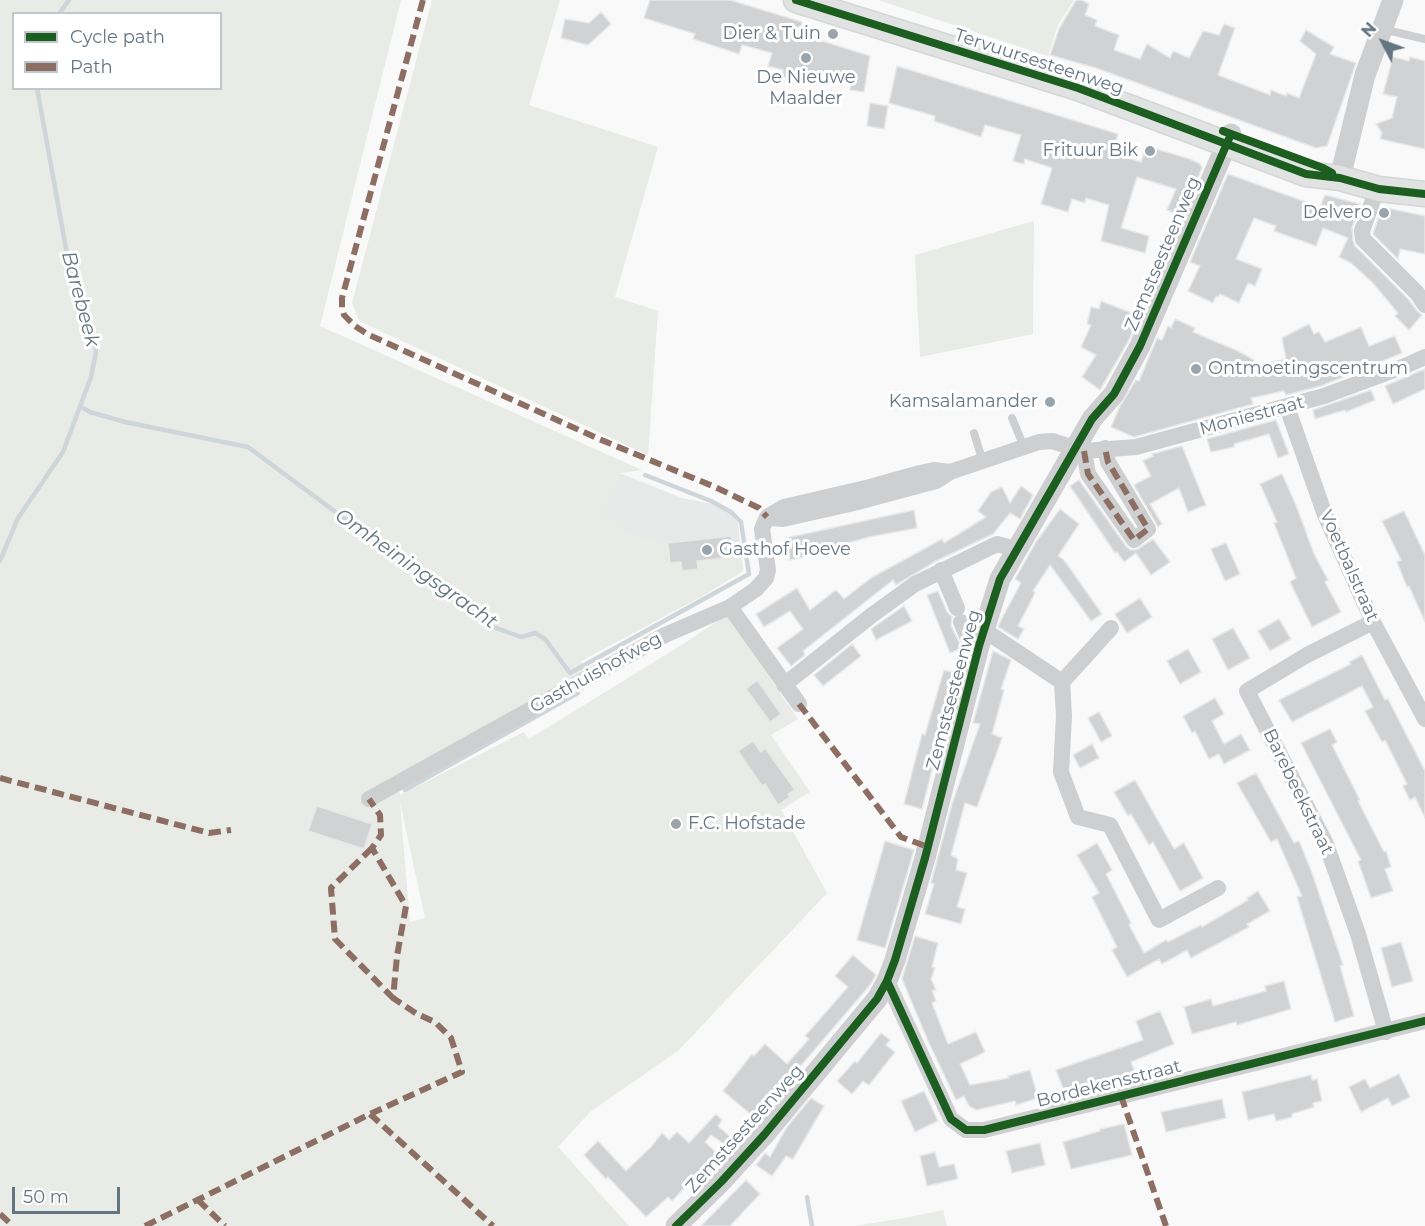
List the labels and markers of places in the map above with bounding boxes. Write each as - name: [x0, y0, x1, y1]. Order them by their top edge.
- place label: Dier & Tuin: [723, 23, 821, 45]
- marker: Dier & Tuin: [826, 27, 840, 41]
- marker: De Nieuwe Maalder: [799, 51, 813, 65]
- place label: De Nieuwe Maalder: [756, 67, 856, 110]
- place label: Frituur Bik: [1042, 140, 1138, 162]
- marker: Frituur Bik: [1143, 144, 1157, 158]
- place label: Delvero: [1303, 202, 1372, 224]
- marker: Delvero: [1377, 206, 1391, 220]
- place label: Ontmoetingscentrum: [1208, 358, 1408, 380]
- marker: Ontmoetingscentrum: [1189, 362, 1203, 376]
- place label: Kamsalamander: [889, 391, 1038, 413]
- marker: Kamsalamander: [1043, 395, 1057, 409]
- place label: Gasthof Hoeve: [719, 539, 851, 561]
- marker: Gasthof Hoeve: [700, 543, 714, 557]
- place label: F.C. Hofstade: [688, 813, 806, 835]
- marker: F.C. Hofstade: [669, 817, 683, 831]

